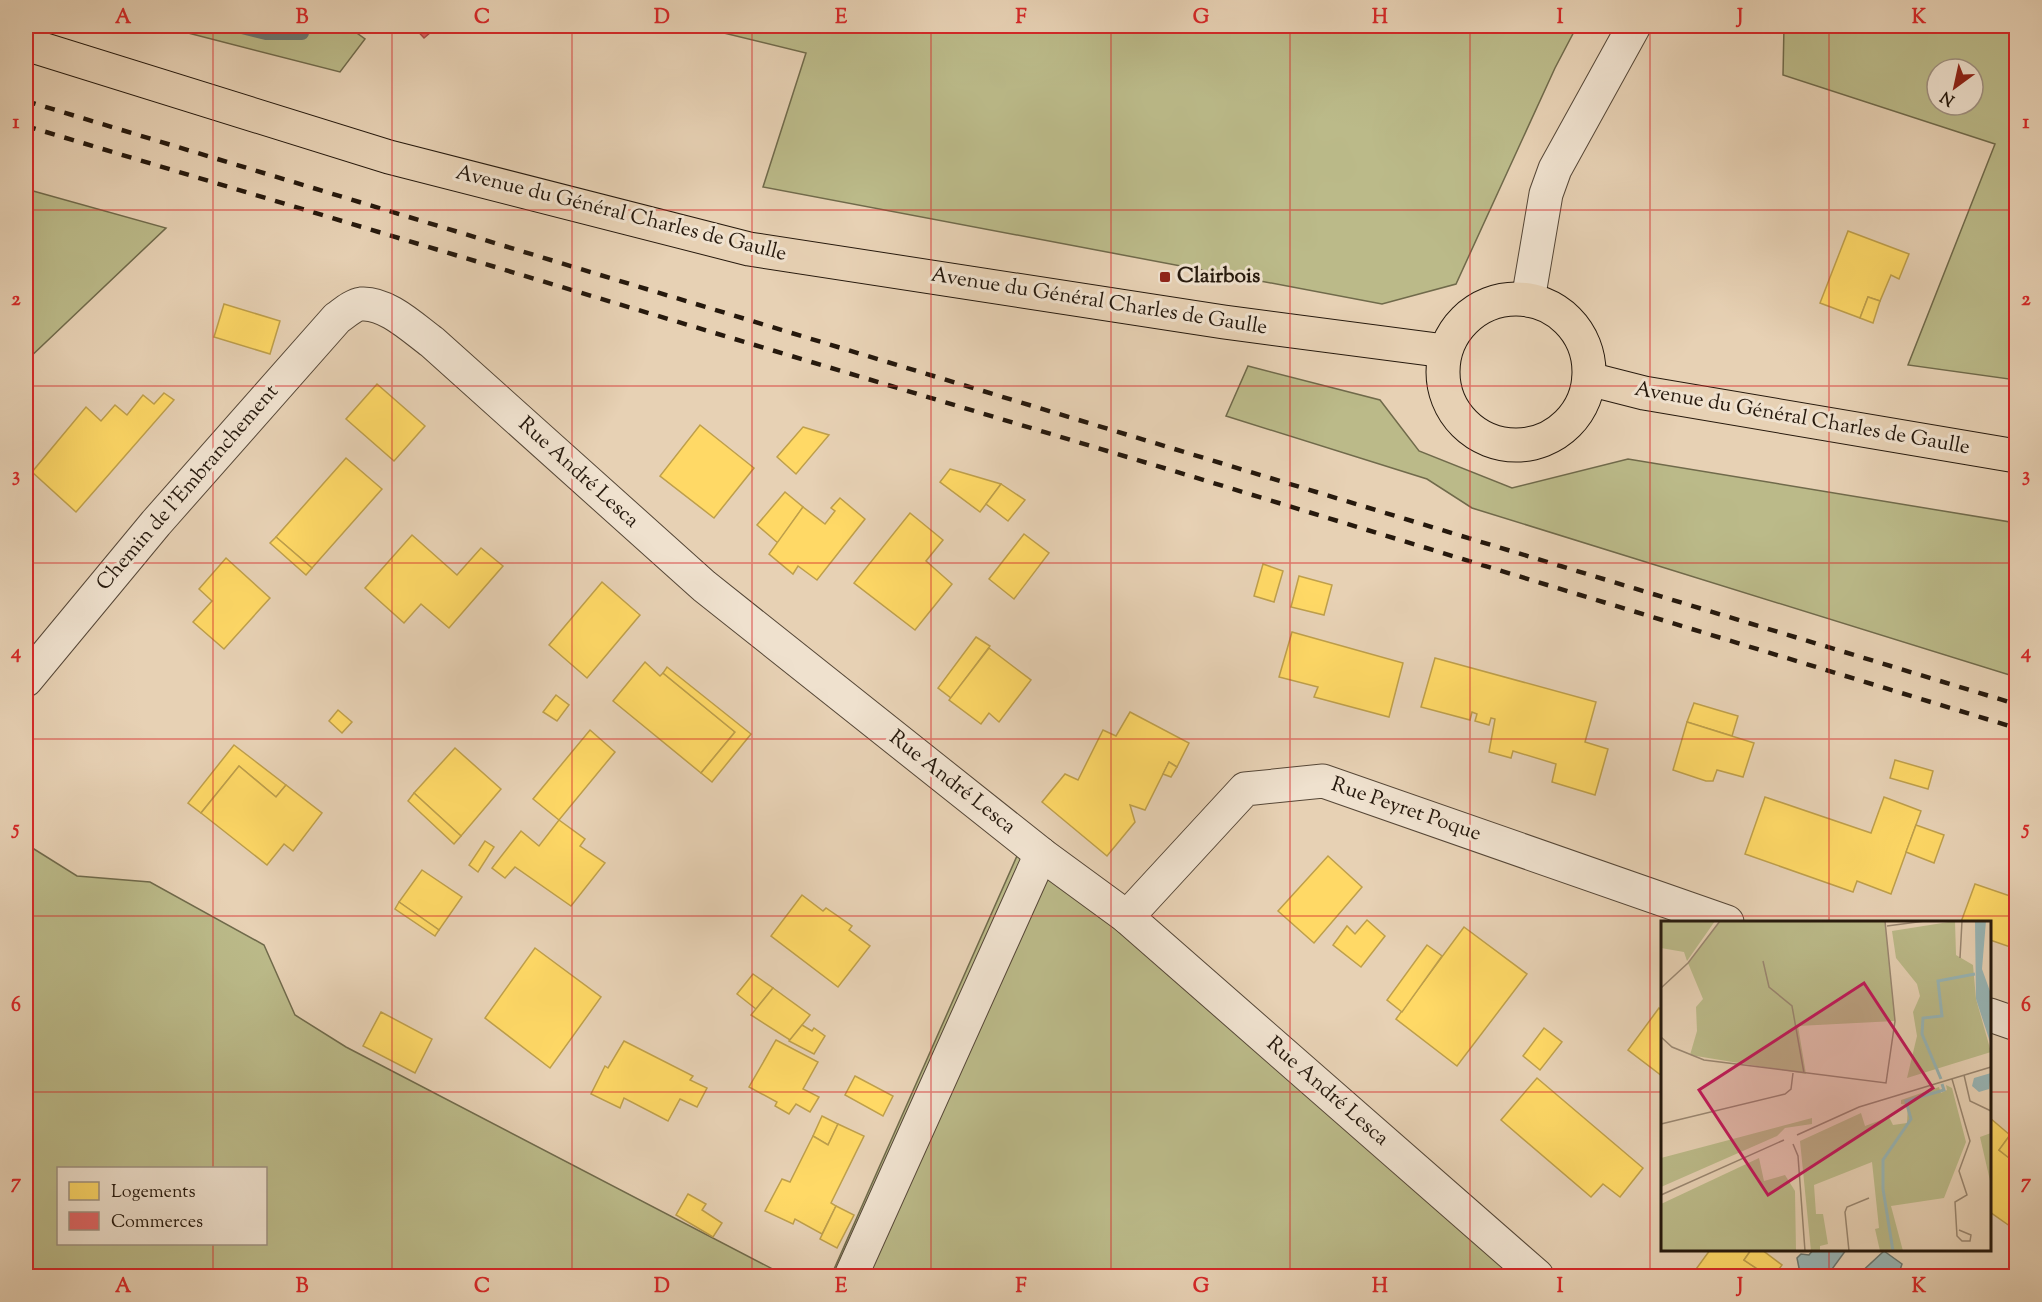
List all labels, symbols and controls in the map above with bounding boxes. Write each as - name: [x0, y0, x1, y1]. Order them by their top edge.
- text: A: [115, 4, 132, 33]
- text: B: [296, 4, 309, 33]
- text: C: [474, 4, 490, 33]
- text: D: [654, 4, 670, 33]
- text: E: [835, 4, 848, 33]
- text: F: [1015, 4, 1027, 33]
- text: G: [1193, 4, 1210, 33]
- text: H: [1372, 4, 1388, 33]
- text: I: [1557, 4, 1564, 33]
- text: J: [1735, 4, 1743, 33]
- text: K: [1912, 4, 1927, 33]
- north arrow: [1925, 57, 1985, 117]
- text: N: [1936, 84, 1960, 111]
- text: 1: [13, 109, 20, 138]
- text: 1: [2023, 109, 2030, 138]
- street label: Avenue du Général Charles de Gaulle: [452, 158, 790, 270]
- street label: Avenue du Général Charles de Gaulle: [929, 261, 1269, 343]
- place label: Clairbois: [1177, 262, 1260, 292]
- marker: Clairbois: [1158, 270, 1172, 284]
- text: 2: [11, 286, 21, 315]
- text: 2: [2021, 286, 2031, 315]
- street label: Avenue du Général Charles de Gaulle: [1632, 375, 1972, 463]
- street label: Chemin de l'Embranchement: [90, 378, 286, 598]
- street label: Rue André Lesca: [511, 410, 645, 536]
- text: 3: [12, 462, 20, 491]
- text: 3: [2022, 462, 2030, 491]
- text: 4: [10, 639, 21, 668]
- text: 4: [2020, 639, 2031, 668]
- street label: Rue André Lesca: [882, 724, 1022, 842]
- street label: Rue Peyret Poque: [1327, 770, 1485, 850]
- text: 5: [11, 815, 20, 844]
- text: 5: [2021, 815, 2030, 844]
- inset map: [1661, 921, 1991, 1251]
- text: 6: [11, 992, 21, 1021]
- text: 6: [2021, 992, 2031, 1021]
- street label: Rue André Lesca: [1259, 1030, 1395, 1154]
- legend: [57, 1167, 267, 1245]
- text: 7: [11, 1169, 22, 1198]
- text: 7: [2021, 1169, 2032, 1198]
- text: Logements: [111, 1180, 196, 1206]
- text: Commerces: [111, 1210, 203, 1236]
- text: A: [115, 1273, 132, 1302]
- text: B: [296, 1273, 309, 1302]
- text: C: [474, 1273, 490, 1302]
- text: D: [654, 1273, 670, 1302]
- text: E: [835, 1273, 848, 1302]
- text: F: [1015, 1273, 1027, 1302]
- text: G: [1193, 1273, 1210, 1302]
- text: H: [1372, 1273, 1388, 1302]
- text: I: [1557, 1273, 1564, 1302]
- text: J: [1735, 1273, 1743, 1302]
- text: K: [1912, 1273, 1927, 1302]

